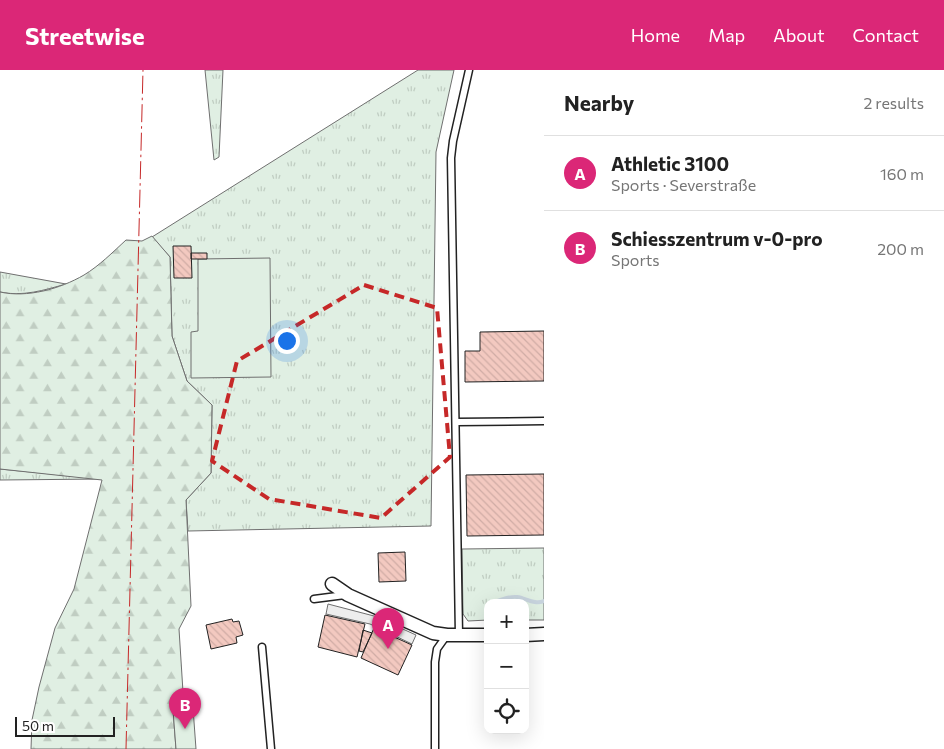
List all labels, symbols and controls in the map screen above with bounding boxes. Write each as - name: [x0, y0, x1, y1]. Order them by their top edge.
- text: Streetwise: [25, 21, 145, 50]
- text: Home: [631, 24, 680, 46]
- text: Map: [708, 24, 745, 46]
- text: About: [773, 24, 825, 46]
- text: Contact: [853, 24, 919, 46]
- text: Nearby: [564, 90, 634, 115]
- text: 2 results: [863, 93, 924, 112]
- text: Athletic 3100: [611, 152, 729, 175]
- text: A: [574, 164, 586, 183]
- text: 160 m: [880, 164, 924, 183]
- text: Sports · Severstraße: [611, 175, 756, 194]
- text: Schiesszentrum v-0-pro: [611, 227, 823, 250]
- text: B: [575, 239, 585, 258]
- text: 200 m: [877, 239, 924, 258]
- text: Sports: [611, 250, 660, 269]
- your location: [274, 328, 300, 354]
- map controls: [484, 599, 529, 734]
- button: +: [484, 599, 529, 644]
- pin: A: [372, 608, 404, 649]
- button: −: [484, 644, 529, 689]
- pin: B: [169, 688, 201, 729]
- button: locate: [484, 689, 529, 734]
- scale bar: [15, 714, 115, 737]
- text: 50 m: [22, 717, 54, 734]

